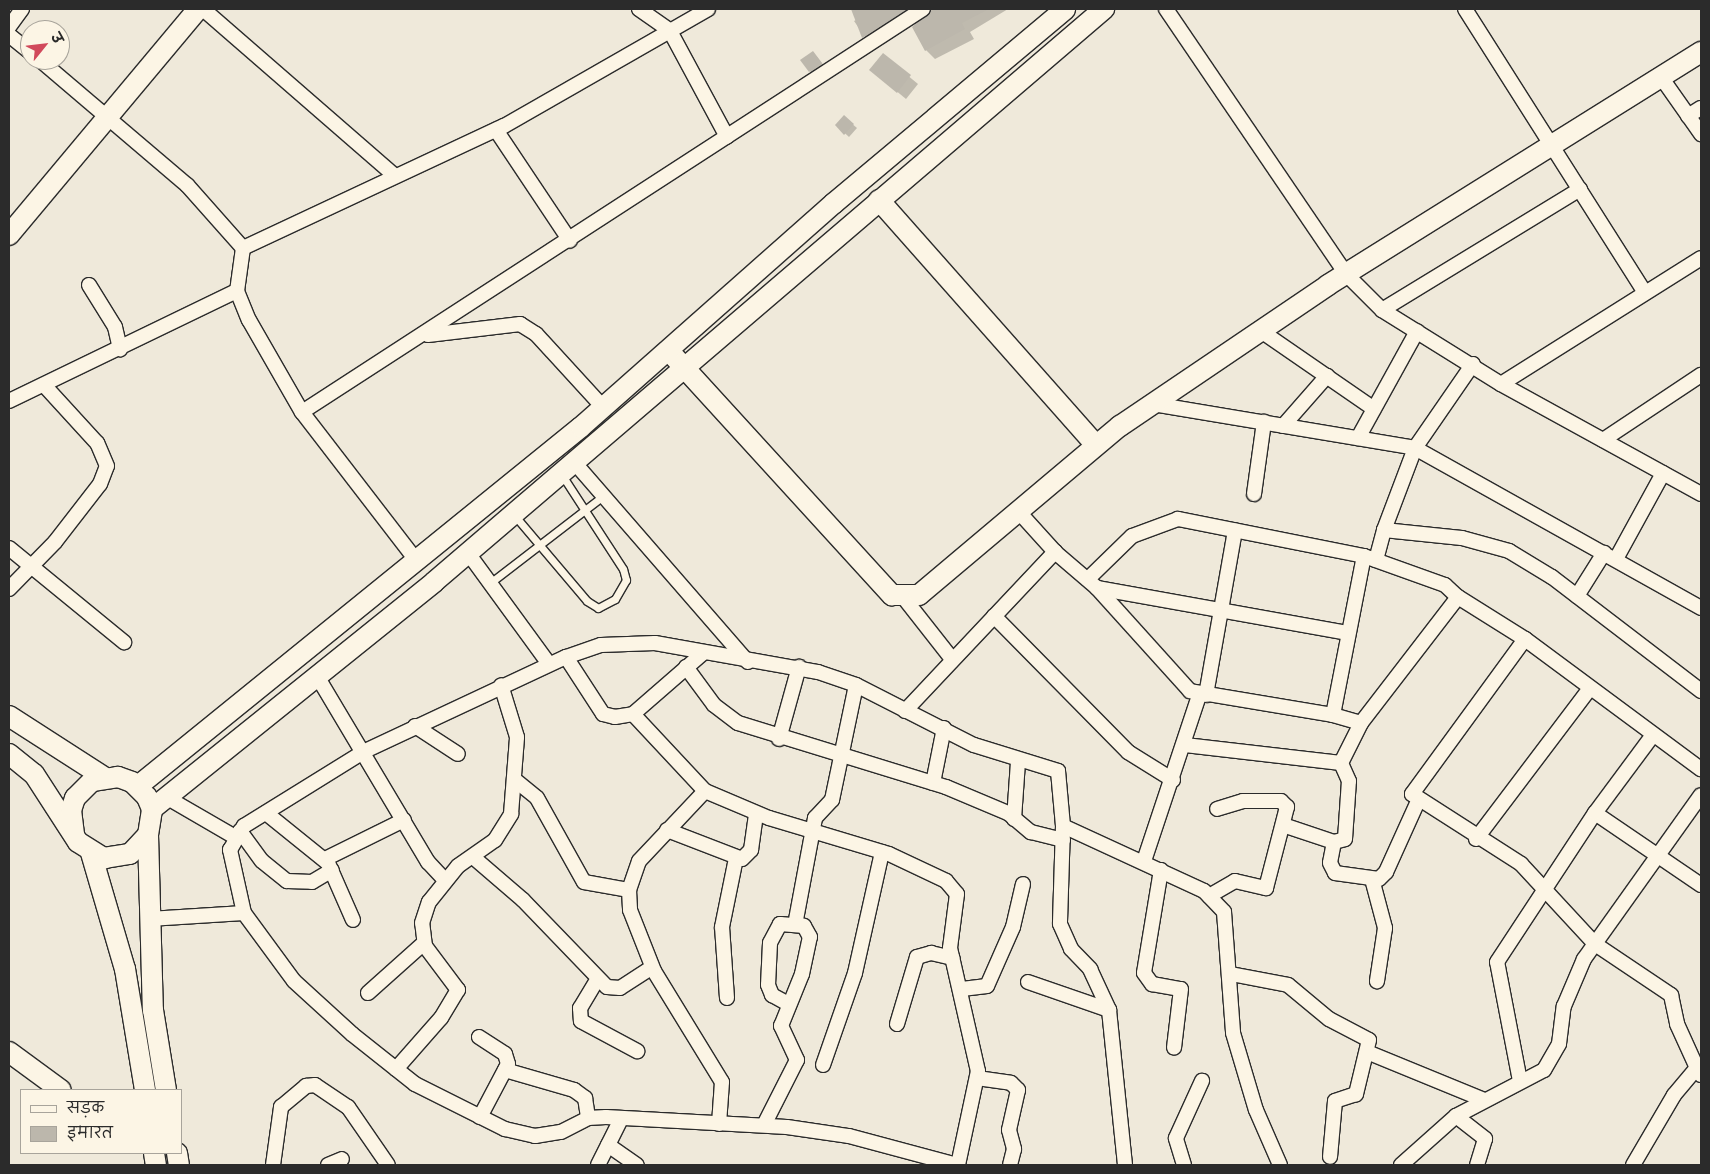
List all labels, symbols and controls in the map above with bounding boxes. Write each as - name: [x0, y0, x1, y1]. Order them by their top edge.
- north arrow: [20, 20, 70, 70]
- text: उ: [47, 30, 67, 47]
- legend: [20, 1089, 182, 1154]
- text: सड़क: [67, 1098, 104, 1117]
- text: इमारत: [67, 1123, 113, 1142]

